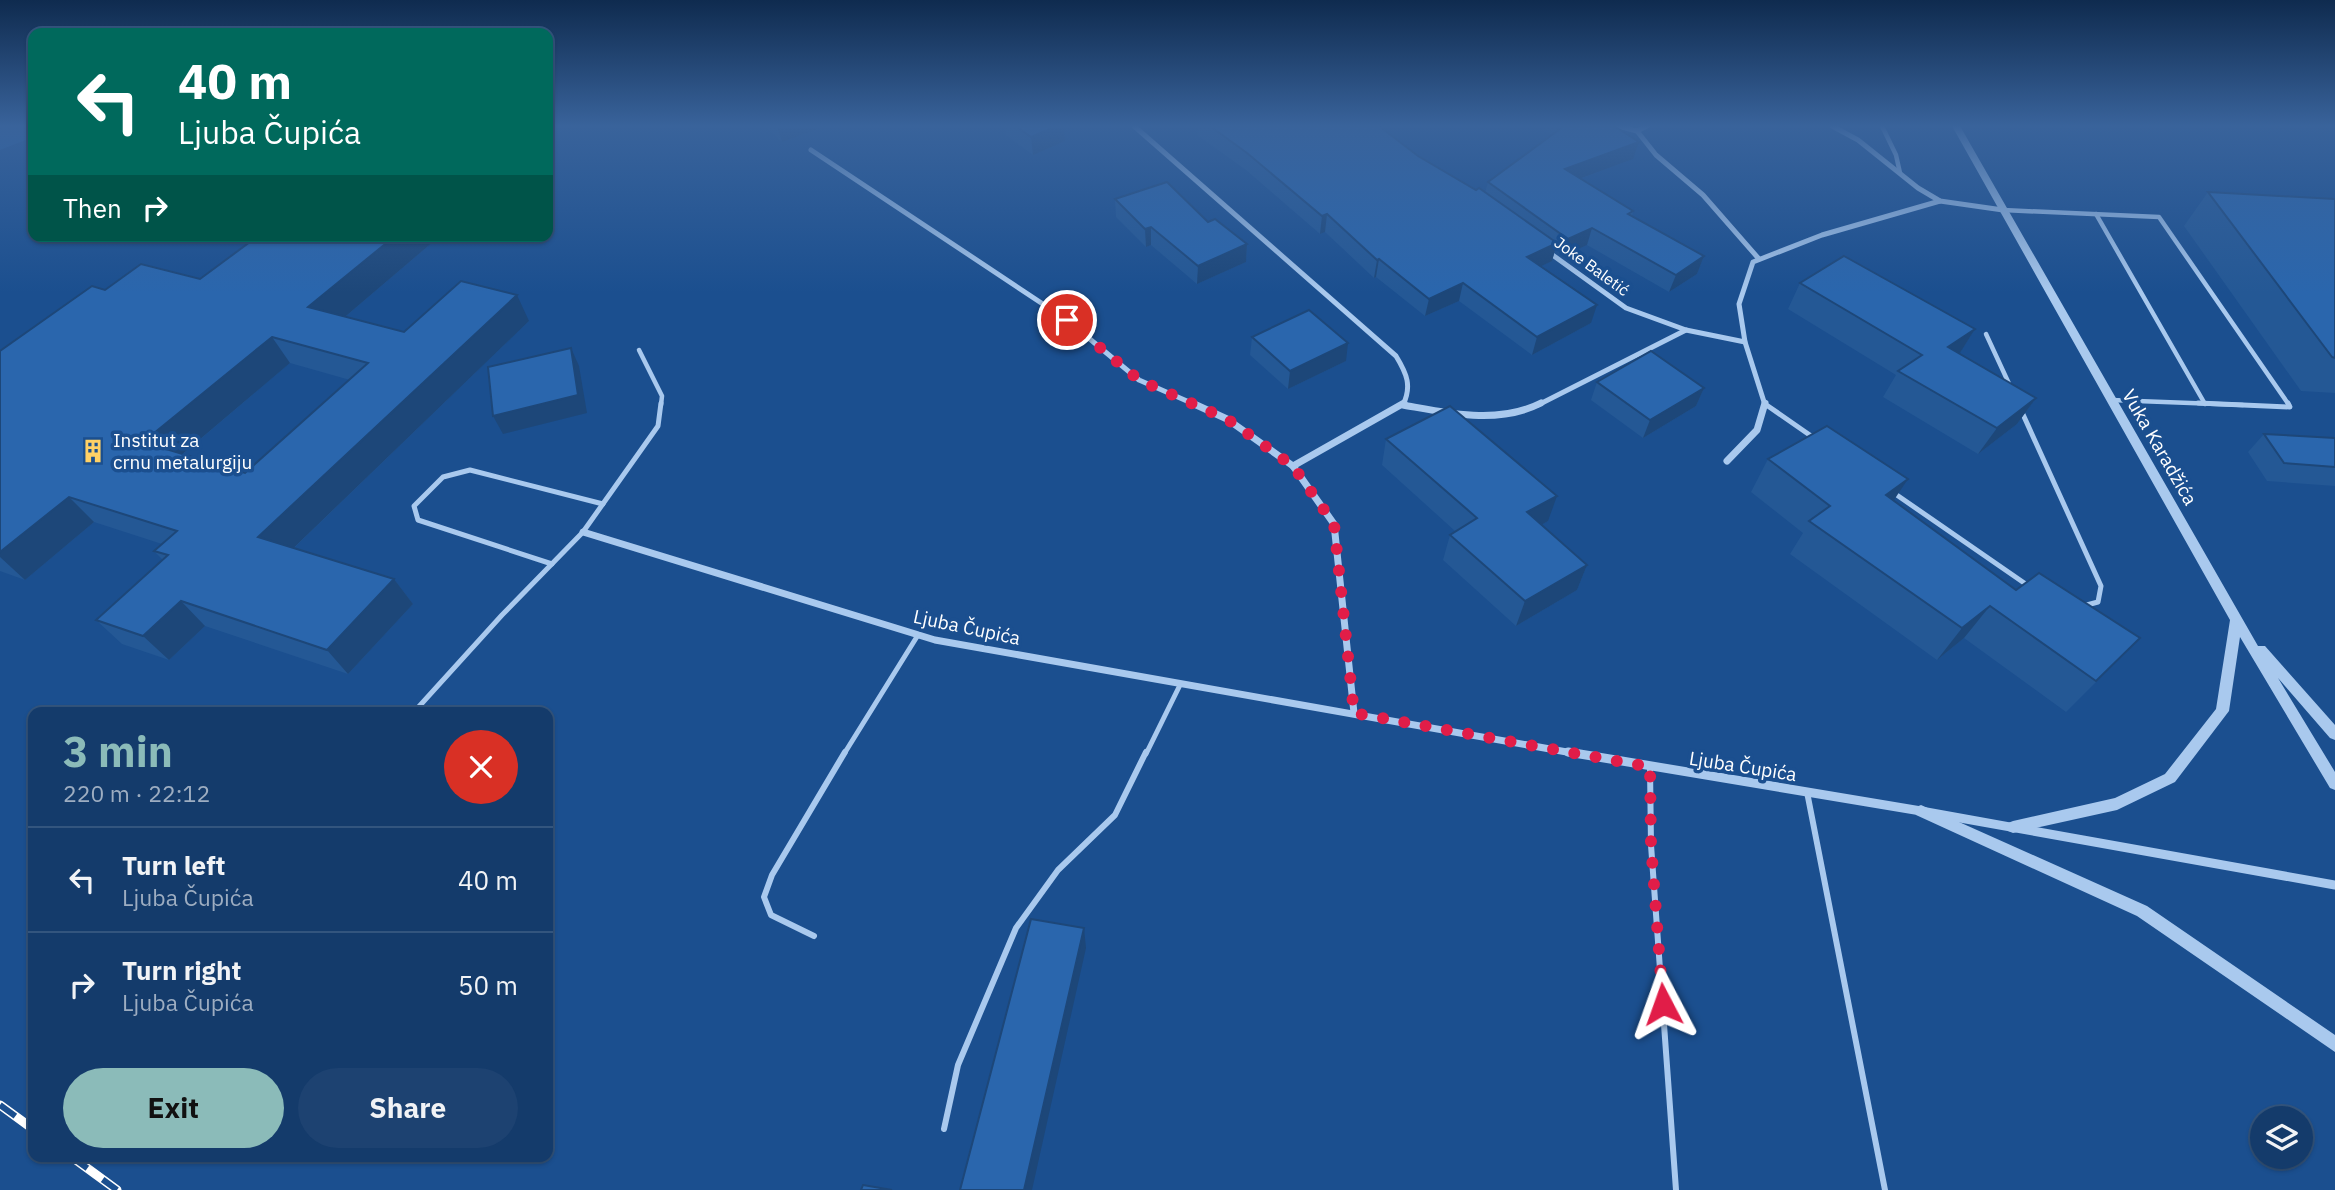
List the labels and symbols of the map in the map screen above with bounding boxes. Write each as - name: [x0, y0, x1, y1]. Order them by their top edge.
- street label: Joke Baletić: [1551, 232, 1633, 300]
- pin: [1037, 290, 1097, 350]
- street label: Vuka Karadžića: [2117, 385, 2203, 509]
- place label: Institut za crnu metalurgiju: [113, 428, 252, 474]
- building icon: Institut za crnu metalurgiju: [79, 437, 107, 465]
- street label: Ljuba Čupića: [911, 604, 1023, 650]
- street label: Ljuba Čupića: [1687, 746, 1799, 786]
- position arrow: [1626, 967, 1700, 1041]

